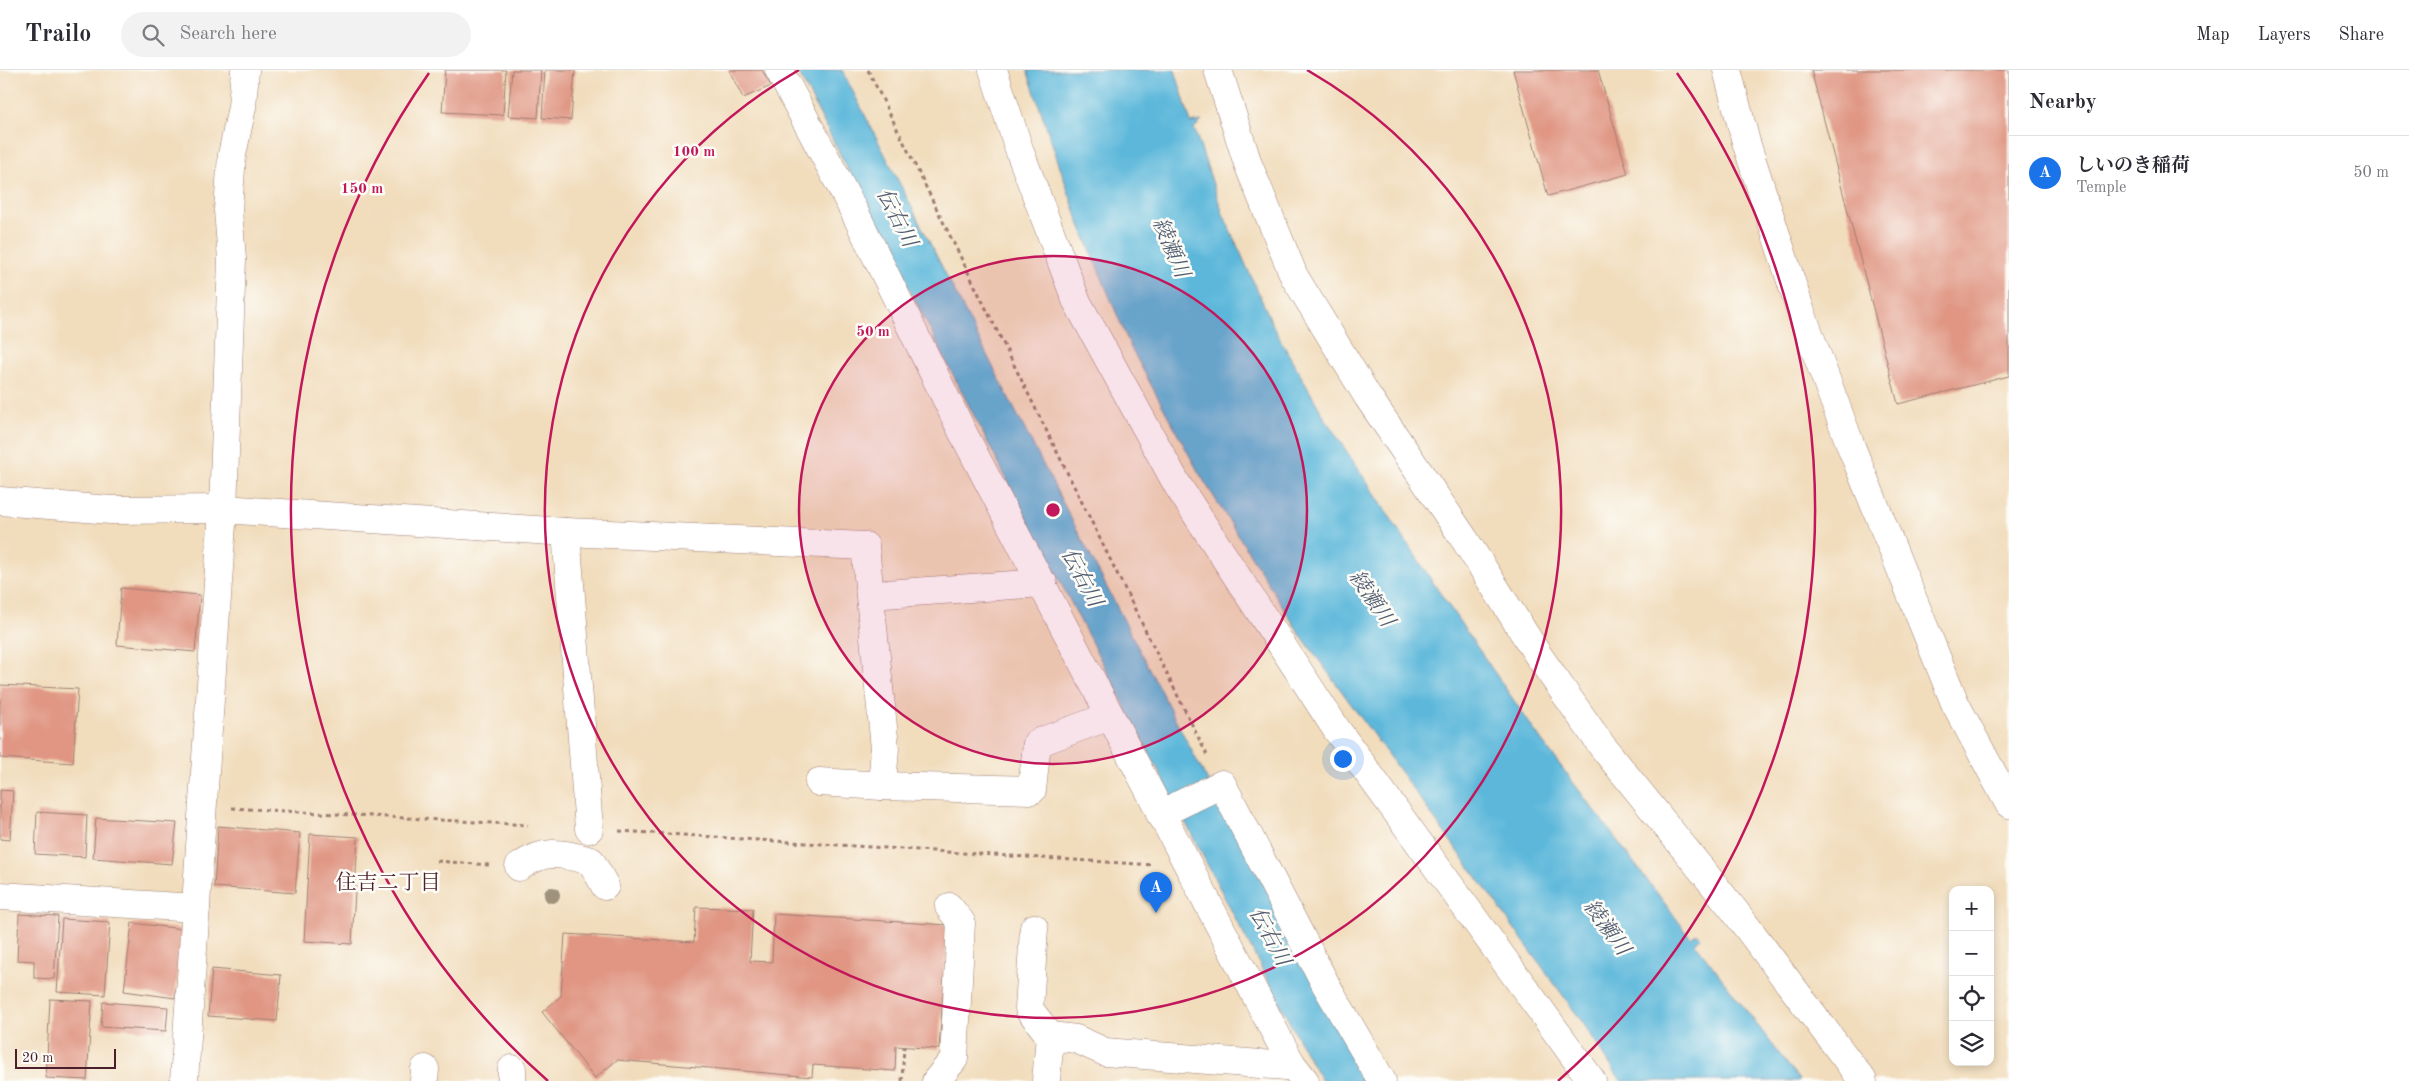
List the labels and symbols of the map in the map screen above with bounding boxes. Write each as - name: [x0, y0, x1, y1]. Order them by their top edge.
- text: 100 m: [673, 145, 715, 160]
- text: 150 m: [341, 182, 383, 197]
- water label: 伝右川: [872, 184, 922, 253]
- water label: 綾瀬川: [1148, 214, 1195, 283]
- text: 50 m: [856, 325, 890, 340]
- centre of rings: [1044, 501, 1062, 519]
- water label: 伝右川: [1057, 544, 1108, 613]
- water label: 綾瀬川: [1345, 566, 1400, 633]
- your location: [1330, 746, 1356, 772]
- district label: 住吉二丁目: [336, 871, 441, 894]
- pin: A: [1140, 872, 1172, 913]
- water label: 綾瀬川: [1579, 895, 1636, 961]
- water label: 伝右川: [1245, 903, 1296, 972]
- scale bar: [15, 1046, 116, 1069]

